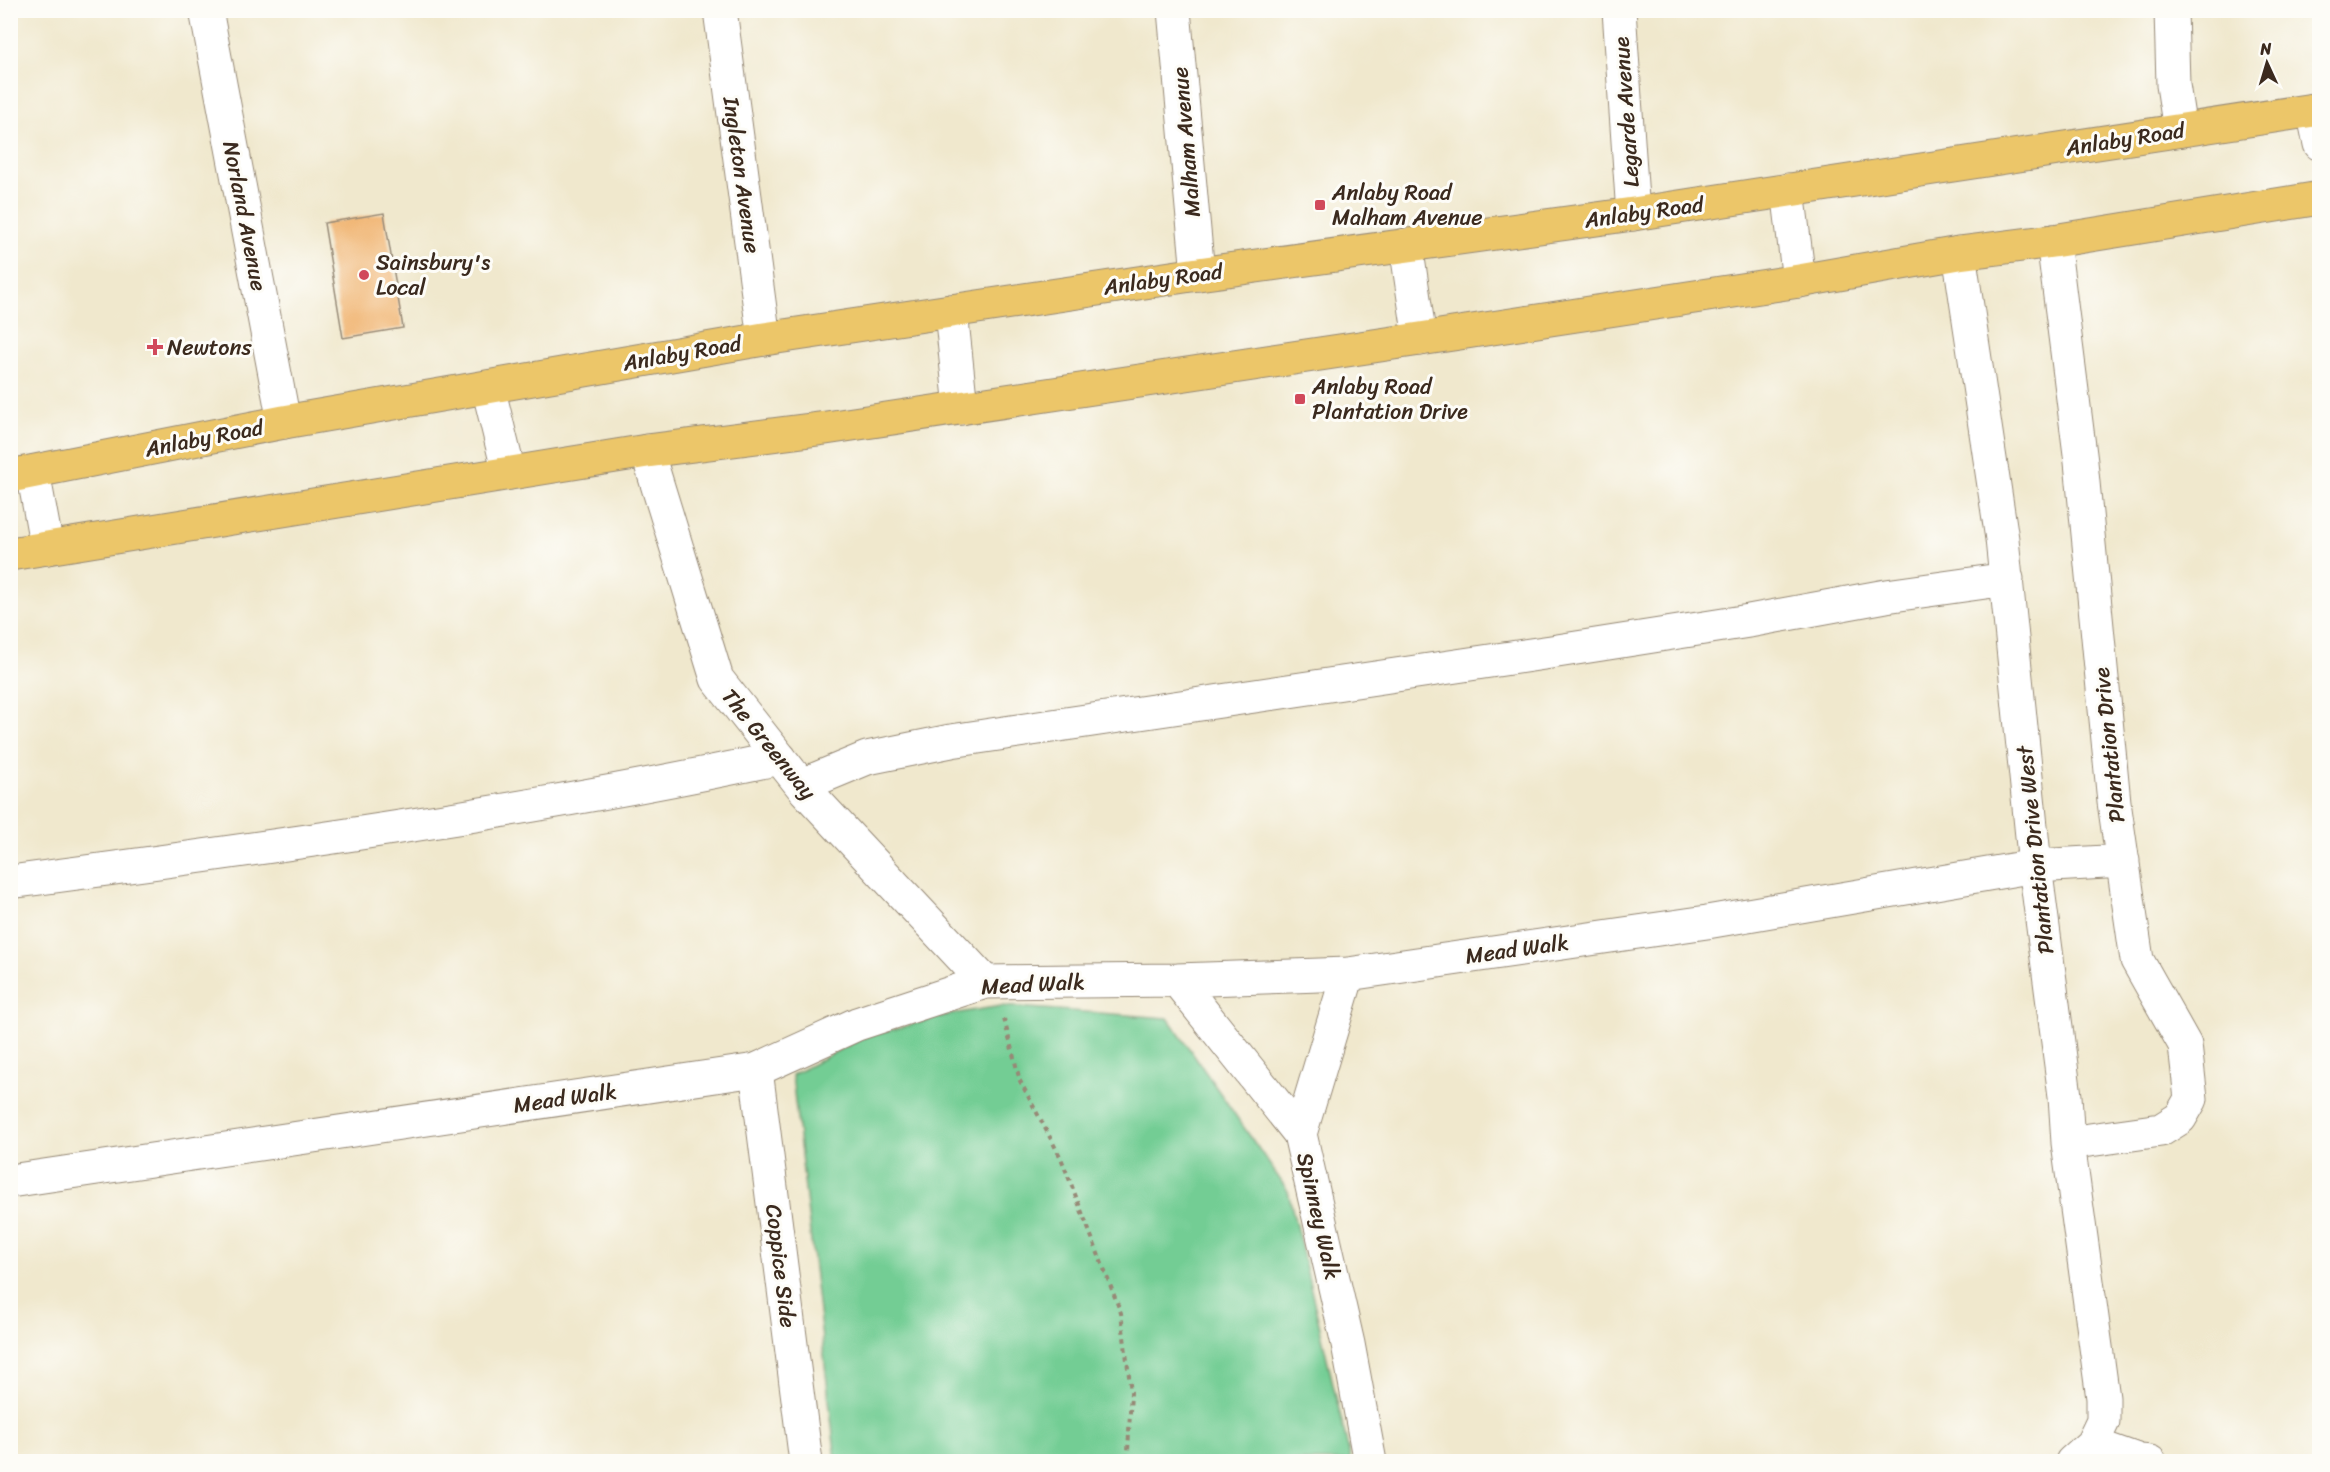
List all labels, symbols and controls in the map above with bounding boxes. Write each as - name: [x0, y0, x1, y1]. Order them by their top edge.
- north arrow: [2237, 33, 2297, 93]
- text: N: [2258, 34, 2273, 63]
- street label: Legarde Avenue: [1601, 35, 1651, 189]
- street label: Malham Avenue: [1160, 65, 1212, 219]
- street label: Ingleton Avenue: [712, 93, 772, 256]
- street label: Anlaby Road: [2062, 110, 2189, 168]
- street label: Norland Avenue: [211, 138, 279, 294]
- place label: Anlaby Road Malham Avenue: [1331, 173, 1483, 237]
- street label: Anlaby Road: [1581, 184, 1707, 240]
- marker: Anlaby Road Malham Avenue: [1313, 198, 1327, 212]
- place label: Sainsbury's Local: [376, 243, 490, 307]
- street label: Anlaby Road: [1100, 251, 1226, 307]
- marker: Sainsbury's Local: [357, 268, 371, 282]
- street label: Anlaby Road: [619, 323, 746, 383]
- place label: Newtons: [167, 328, 252, 367]
- marker: Newtons: [148, 340, 162, 354]
- place label: Anlaby Road Plantation Drive: [1311, 367, 1468, 431]
- marker: Anlaby Road Plantation Drive: [1293, 392, 1307, 406]
- street label: Anlaby Road: [141, 407, 268, 469]
- street label: Plantation Drive: [2081, 665, 2137, 825]
- street label: The Greenway: [711, 679, 827, 809]
- street label: Plantation Drive West: [2005, 743, 2065, 956]
- street label: Mead Walk: [1463, 922, 1571, 976]
- street label: Mead Walk: [980, 962, 1086, 1006]
- street label: Mead Walk: [511, 1071, 619, 1125]
- street label: Spinney Walk: [1285, 1148, 1353, 1284]
- street label: Coppice Side: [754, 1202, 808, 1330]

